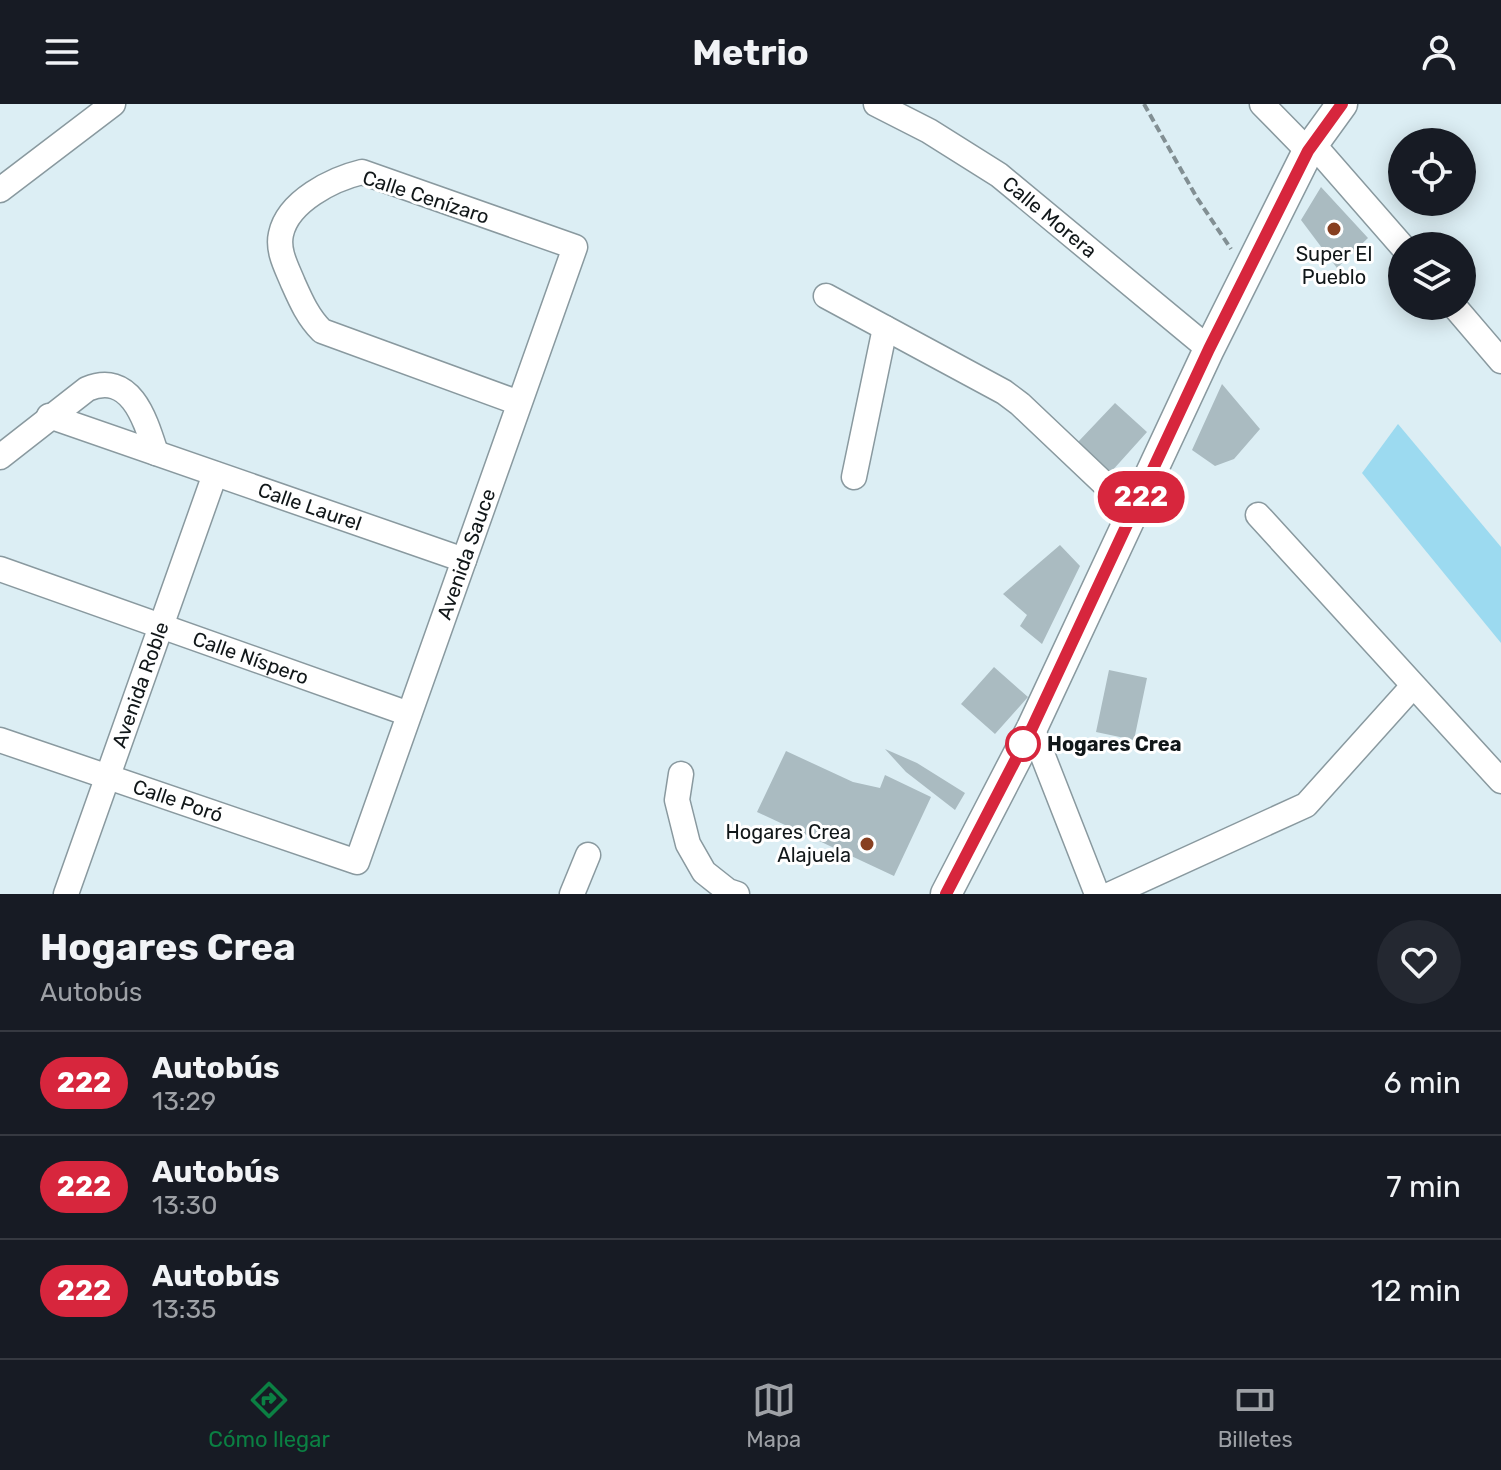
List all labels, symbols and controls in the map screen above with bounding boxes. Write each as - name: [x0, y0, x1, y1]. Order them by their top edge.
- icon: menu: [40, 30, 84, 74]
- icon: person: [1417, 30, 1461, 74]
- text: Metrio: [692, 31, 809, 74]
- map controls: [1388, 128, 1476, 320]
- button: locate: [1388, 128, 1476, 216]
- street label: Calle Cenízaro: [360, 165, 492, 229]
- street label: Calle Morera: [998, 171, 1102, 263]
- marker: Super El Pueblo: [1325, 220, 1343, 238]
- button: layers: [1388, 232, 1476, 320]
- place label: Super El Pueblo: [1296, 242, 1372, 289]
- line badge: 222: [1095, 471, 1187, 523]
- street label: Calle Laurel: [255, 477, 365, 536]
- text: 222: [1114, 480, 1168, 513]
- street label: Avenida Sauce: [432, 485, 500, 623]
- street label: Avenida Roble: [107, 619, 174, 751]
- street label: Calle Níspero: [190, 626, 312, 689]
- marker: Hogares Crea: [1006, 727, 1040, 761]
- place label: Hogares Crea: [1047, 732, 1182, 756]
- street label: Calle Poró: [130, 774, 226, 827]
- place label: Hogares Crea Alajuela: [726, 820, 851, 867]
- marker: Hogares Crea Alajuela: [858, 835, 876, 853]
- button: heart: [1377, 920, 1461, 1004]
- text: Hogares Crea: [40, 924, 296, 970]
- text: Autobús: [40, 977, 142, 1008]
- text: Autobús: [152, 1050, 280, 1086]
- text: 6 min: [1383, 1065, 1461, 1101]
- text: 222: [57, 1066, 111, 1099]
- text: 13:29: [152, 1086, 216, 1117]
- text: Autobús: [152, 1154, 280, 1190]
- text: 7 min: [1386, 1169, 1461, 1205]
- text: 222: [57, 1170, 111, 1203]
- text: 13:30: [152, 1190, 218, 1221]
- text: Autobús: [152, 1258, 280, 1294]
- text: 12 min: [1371, 1273, 1461, 1309]
- text: 222: [57, 1274, 111, 1307]
- text: 13:35: [152, 1294, 216, 1325]
- tab: Cómo llegar: [208, 1378, 330, 1453]
- tab: Mapa: [746, 1378, 801, 1453]
- tab: Billetes: [1218, 1378, 1293, 1453]

